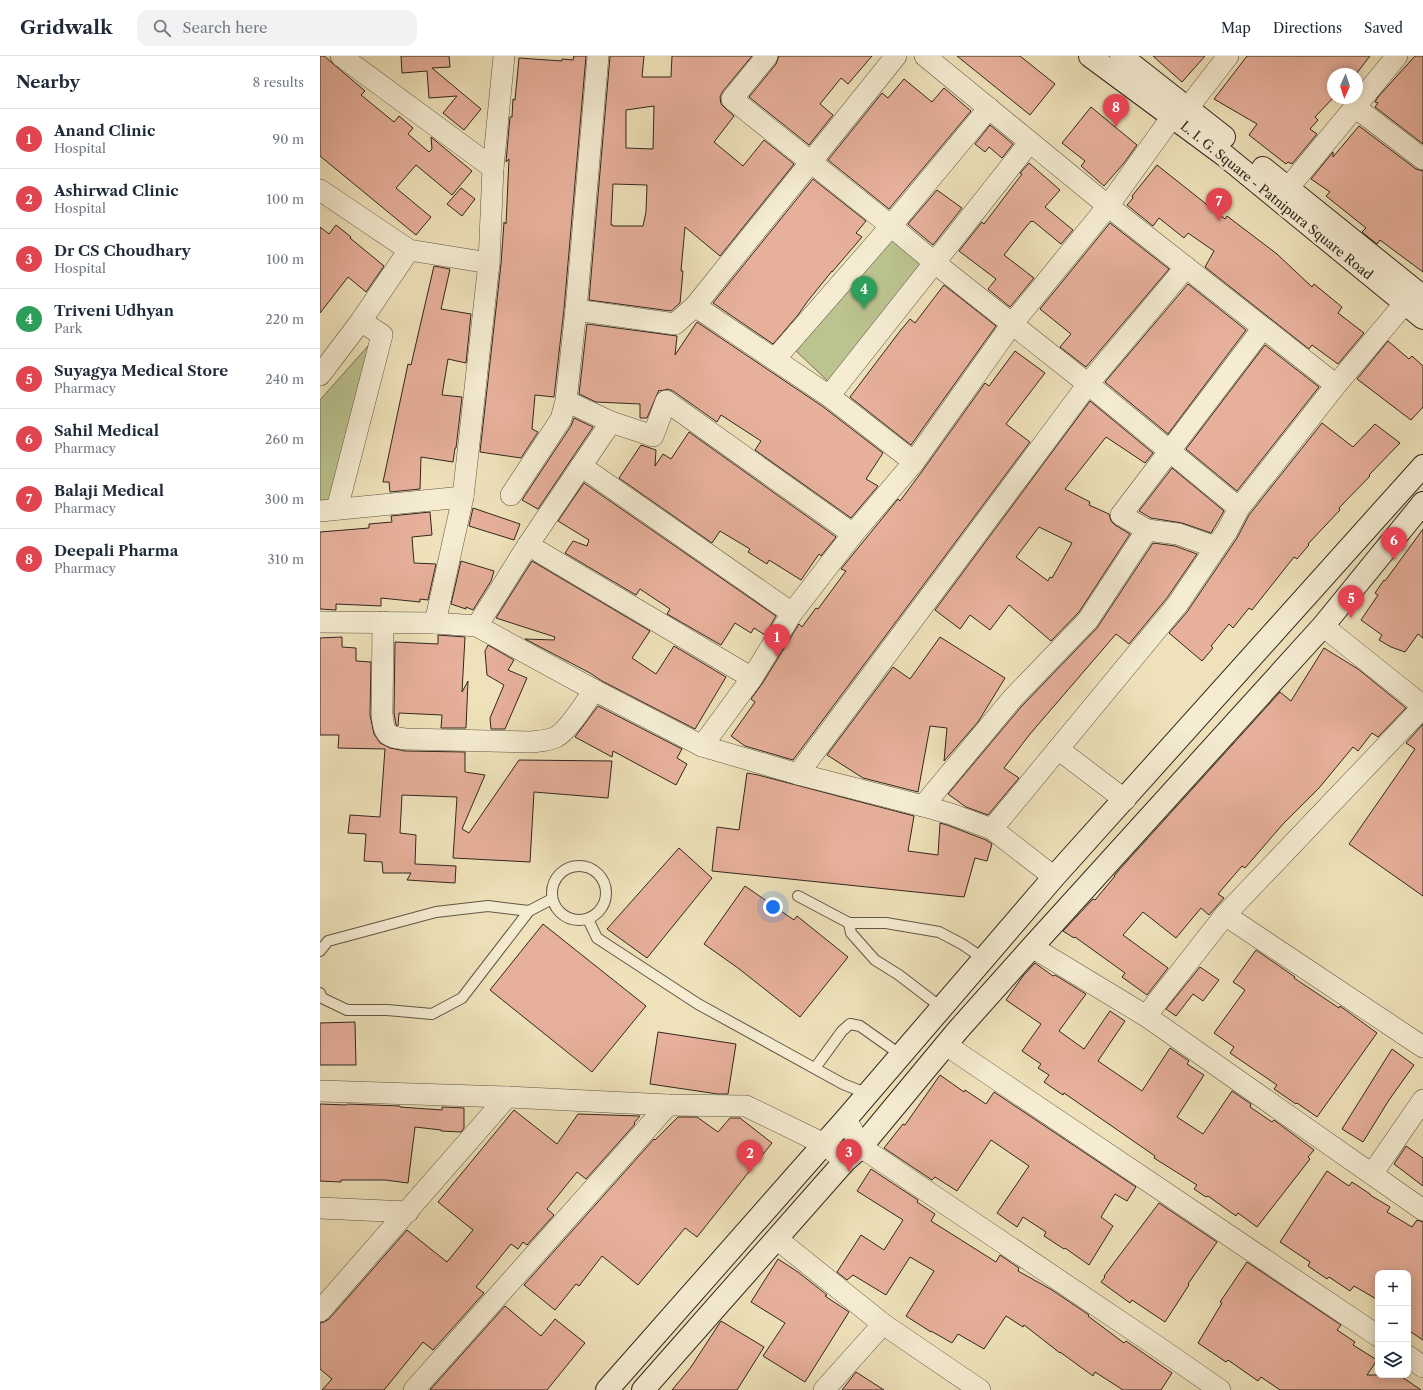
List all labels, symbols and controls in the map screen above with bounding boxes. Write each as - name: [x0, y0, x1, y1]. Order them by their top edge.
- search box: [137, 10, 417, 46]
- text: Gridwalk: [20, 16, 113, 39]
- icon: search: [151, 17, 173, 39]
- text: Search here: [183, 18, 268, 37]
- text: Map: [1221, 19, 1251, 37]
- text: Directions: [1273, 19, 1342, 37]
- text: Saved: [1364, 19, 1403, 37]
- north arrow: [1327, 68, 1363, 104]
- text: Nearby: [16, 72, 80, 92]
- text: 8 results: [252, 74, 304, 90]
- pin: 8: [1103, 94, 1129, 127]
- street label: L. I. G. Square - Patnipura Square Road: [1178, 117, 1376, 283]
- text: Anand Clinic: [54, 121, 155, 140]
- text: 1: [26, 131, 32, 147]
- text: 90 m: [273, 131, 304, 147]
- text: Hospital: [54, 140, 106, 156]
- text: Ashirwad Clinic: [54, 181, 179, 200]
- pin: 7: [1206, 188, 1232, 221]
- text: 2: [25, 191, 33, 207]
- text: 100 m: [266, 191, 304, 207]
- text: Hospital: [54, 200, 106, 216]
- text: Dr CS Choudhary: [54, 241, 191, 260]
- text: 3: [25, 251, 33, 267]
- text: 100 m: [266, 251, 304, 267]
- text: Hospital: [54, 260, 106, 276]
- pin: 4: [851, 276, 877, 309]
- text: Triveni Udhyan: [54, 301, 174, 320]
- text: 4: [25, 311, 33, 327]
- text: 220 m: [265, 311, 304, 327]
- text: Park: [54, 320, 82, 336]
- text: Suyagya Medical Store: [54, 361, 228, 380]
- text: 5: [25, 371, 33, 387]
- text: 240 m: [265, 371, 304, 387]
- text: Pharmacy: [54, 380, 116, 396]
- text: Sahil Medical: [54, 421, 159, 440]
- text: 6: [25, 431, 33, 447]
- text: 260 m: [265, 431, 304, 447]
- text: Pharmacy: [54, 440, 116, 456]
- text: Balaji Medical: [54, 481, 164, 500]
- text: 7: [26, 491, 32, 507]
- text: 300 m: [265, 491, 304, 507]
- text: Pharmacy: [54, 500, 116, 516]
- pin: 6: [1381, 527, 1407, 560]
- text: Deepali Pharma: [54, 541, 178, 560]
- text: 8: [25, 551, 33, 567]
- text: 310 m: [268, 551, 304, 567]
- text: Pharmacy: [54, 560, 116, 576]
- pin: 5: [1338, 585, 1364, 618]
- pin: 1: [764, 624, 790, 657]
- your location: [763, 897, 783, 917]
- pin: 3: [836, 1139, 862, 1172]
- pin: 2: [737, 1140, 763, 1173]
- map controls: [1375, 1270, 1411, 1378]
- button: +: [1375, 1270, 1411, 1306]
- button: −: [1375, 1306, 1411, 1342]
- button: layers: [1375, 1342, 1411, 1378]

